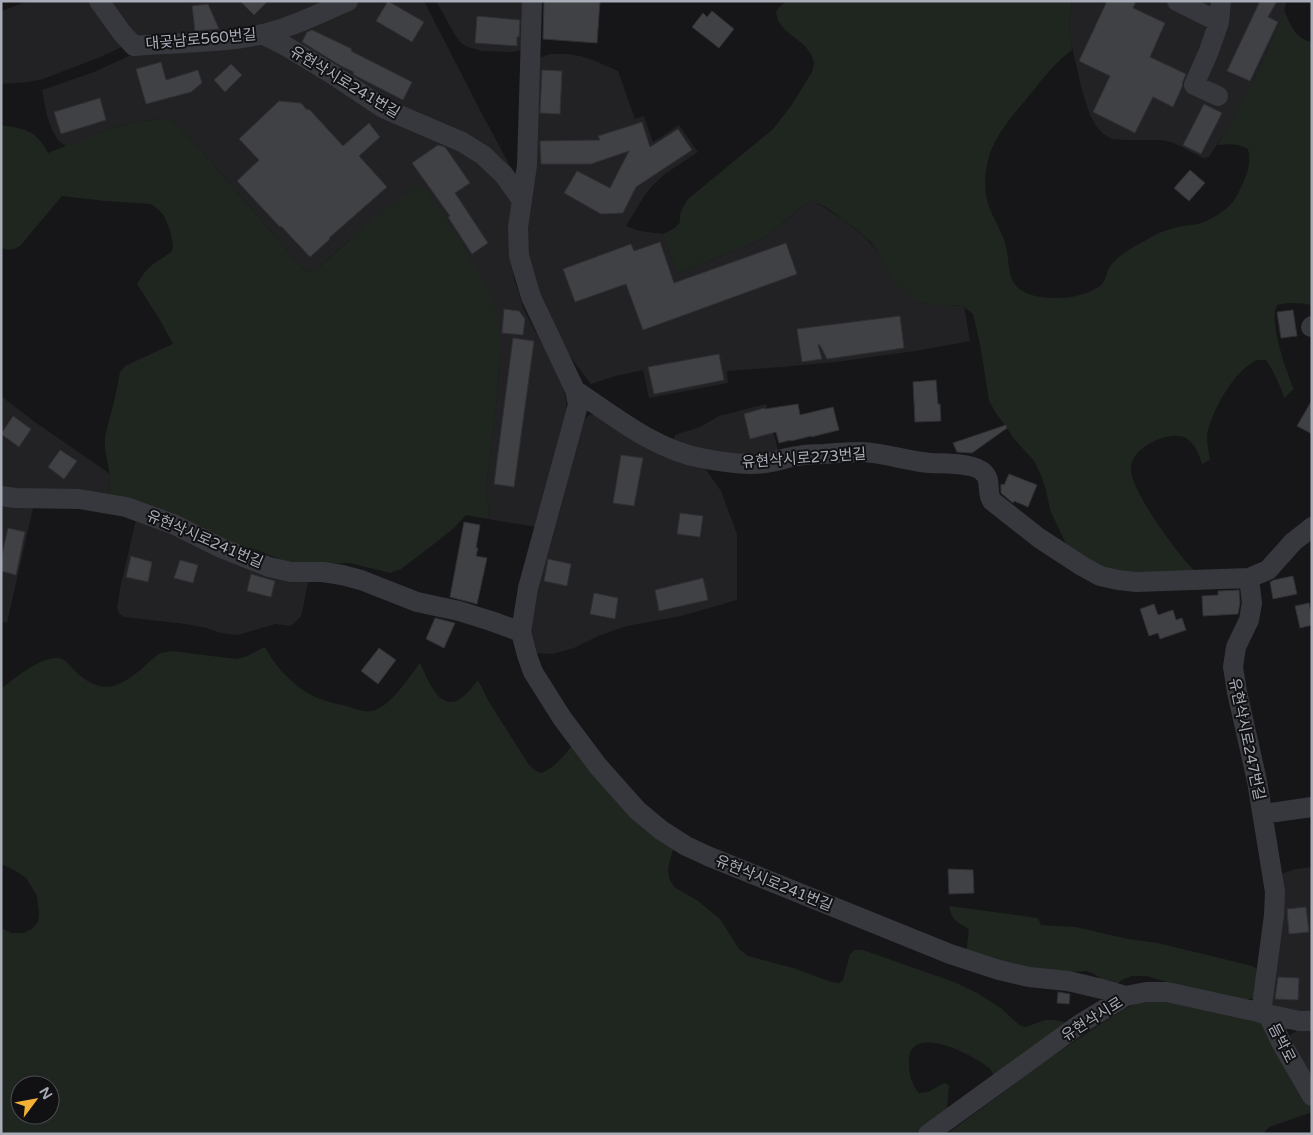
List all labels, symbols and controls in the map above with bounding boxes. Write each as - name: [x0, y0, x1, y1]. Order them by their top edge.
- street label: 대곶남로560번길: [145, 25, 257, 53]
- street label: 유현삭시로241번길: [287, 42, 403, 122]
- street label: 유현삭시로273번길: [741, 445, 867, 471]
- street label: 유현삭시로241번길: [144, 506, 266, 572]
- street label: 유현삭시로247번길: [1225, 676, 1269, 802]
- street label: 유현삭시로241번길: [713, 851, 835, 915]
- street label: 유현삭시로: [1058, 993, 1126, 1045]
- street label: 듬박로: [1265, 1020, 1299, 1066]
- north arrow: [10, 1075, 60, 1125]
- text: N: [35, 1084, 56, 1103]

